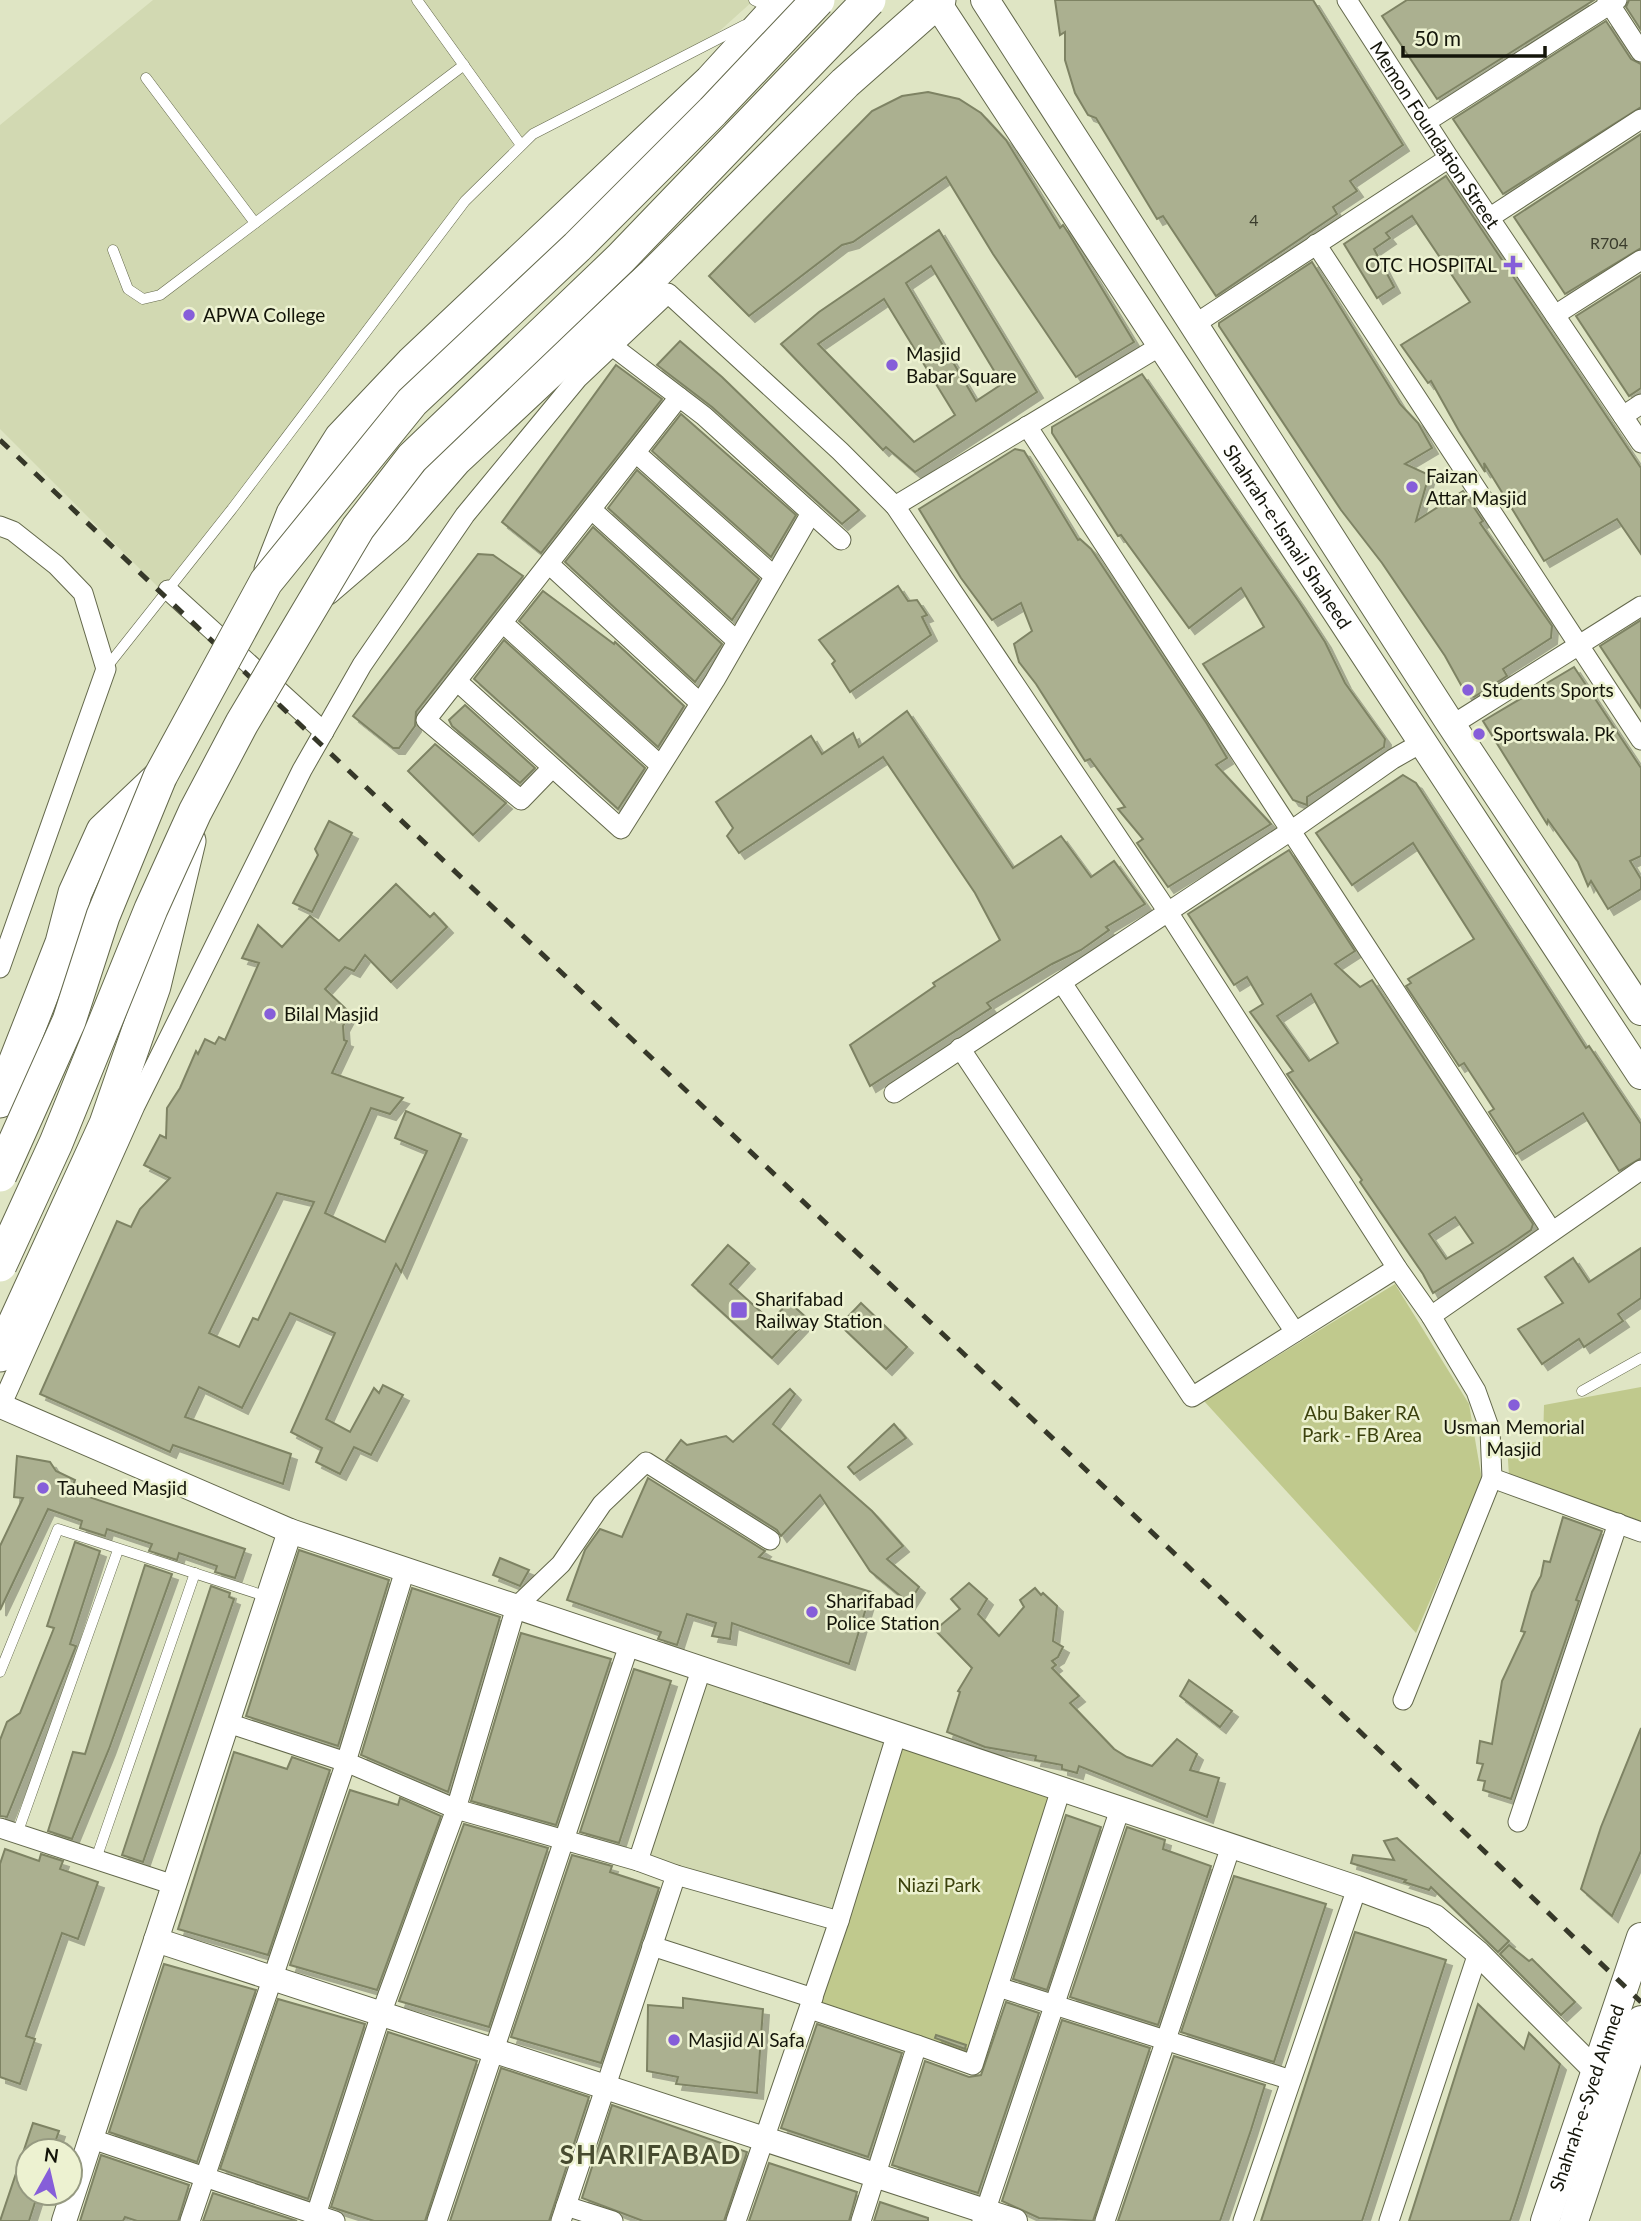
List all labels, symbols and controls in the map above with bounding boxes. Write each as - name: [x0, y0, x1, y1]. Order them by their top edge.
- scale bar: [1403, 14, 1545, 58]
- text: 50 m: [1414, 25, 1461, 50]
- street label: Memon Foundation Street: [1366, 37, 1505, 233]
- house number: 4: [1249, 210, 1259, 229]
- house number: R704: [1590, 233, 1628, 252]
- place label: OTC HOSPITAL: [1365, 253, 1497, 276]
- marker: OTC HOSPITAL: [1503, 255, 1523, 275]
- place label: APWA College: [203, 303, 325, 326]
- marker: APWA College: [181, 307, 197, 323]
- place label: Masjid Babar Square: [906, 342, 1017, 387]
- marker: Masjid Babar Square: [884, 357, 900, 373]
- street label: Shahrah-e-Ismail Shaheed: [1219, 440, 1357, 633]
- place label: Faizan Attar Masjid: [1426, 464, 1527, 509]
- marker: Faizan Attar Masjid: [1404, 479, 1420, 495]
- place label: Students Sports: [1482, 678, 1614, 701]
- marker: Students Sports: [1460, 682, 1476, 698]
- place label: Sportswala. Pk: [1493, 722, 1615, 745]
- marker: Sportswala. Pk: [1471, 726, 1487, 742]
- place label: Bilal Masjid: [284, 1002, 379, 1025]
- marker: Bilal Masjid: [262, 1006, 278, 1022]
- place label: Sharifabad Railway Station: [755, 1287, 883, 1332]
- marker: Sharifabad Railway Station: [729, 1300, 749, 1320]
- marker: Usman Memorial Masjid: [1506, 1397, 1522, 1413]
- park label: Abu Baker RA Park - FB Area: [1302, 1401, 1422, 1446]
- place label: Usman Memorial Masjid: [1443, 1415, 1585, 1460]
- place label: Tauheed Masjid: [57, 1476, 187, 1499]
- marker: Tauheed Masjid: [35, 1480, 51, 1496]
- place label: Sharifabad Police Station: [826, 1589, 940, 1634]
- marker: Sharifabad Police Station: [804, 1604, 820, 1620]
- park label: Niazi Park: [897, 1873, 981, 1896]
- street label: Shahrah-e-Syed Ahmed: [1544, 2001, 1628, 2194]
- place label: Masjid Al Safa: [688, 2028, 805, 2051]
- marker: Masjid Al Safa: [666, 2032, 682, 2048]
- north arrow: [14, 2137, 84, 2207]
- district label: SHARIFABAD: [560, 2138, 742, 2170]
- text: N: [43, 2142, 60, 2167]

